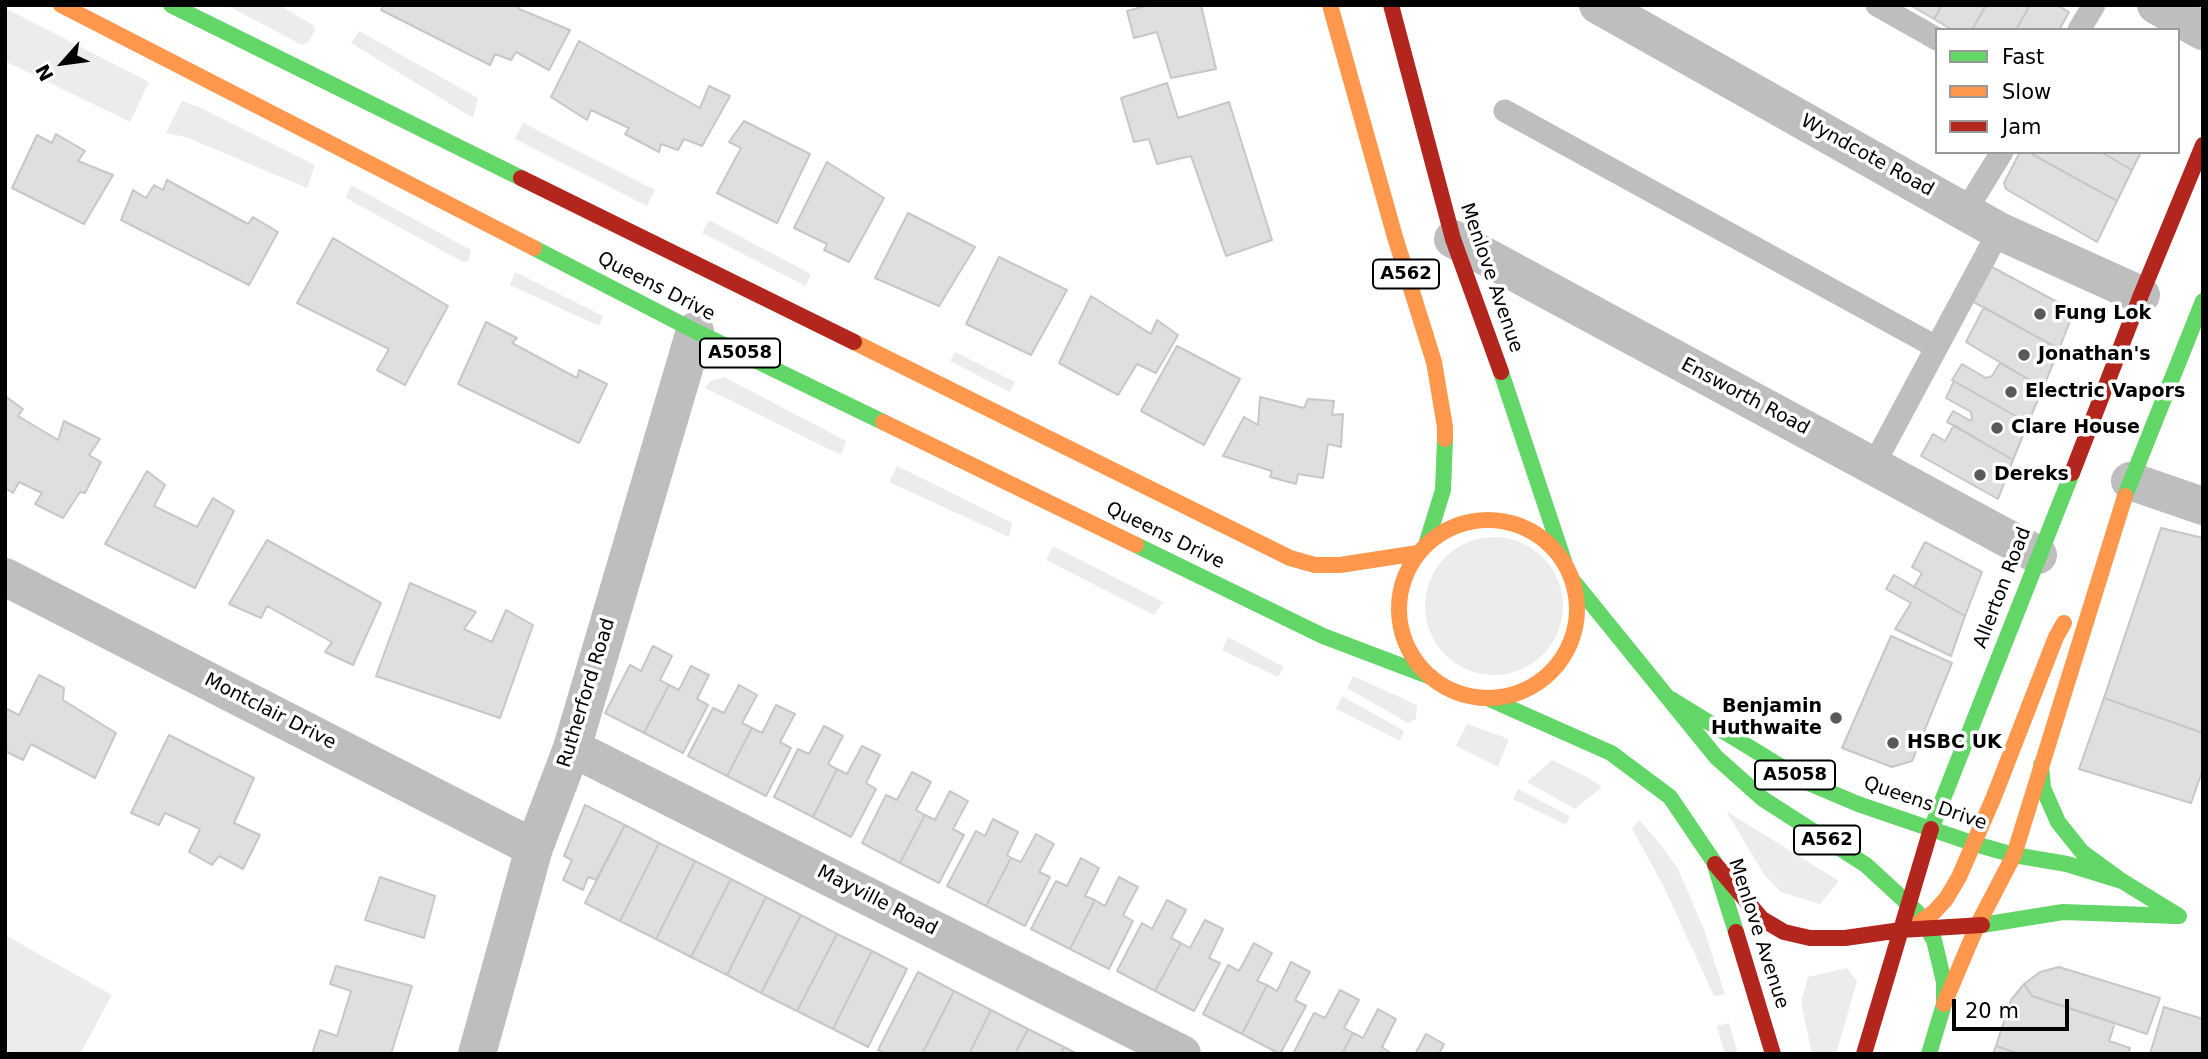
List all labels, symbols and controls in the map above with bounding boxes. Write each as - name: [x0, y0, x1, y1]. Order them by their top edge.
- north arrow: [28, 28, 98, 98]
- legend: [1935, 28, 2180, 154]
- text: Fast: [2002, 45, 2044, 69]
- text: N: [31, 61, 58, 85]
- text: Slow: [2002, 80, 2051, 104]
- street label: Wyndcote Road: [1796, 110, 1938, 202]
- text: Jam: [2002, 115, 2042, 139]
- street label: Menlove Avenue: [1455, 200, 1527, 356]
- street label: Queens Drive: [593, 248, 719, 326]
- road number: A562: [1373, 260, 1439, 288]
- place label: Fung Lok: [2054, 303, 2151, 325]
- marker: Fung Lok: [2032, 306, 2048, 322]
- road number: A5058: [700, 338, 780, 368]
- place label: Jonathan's: [2038, 344, 2151, 366]
- marker: Jonathan's: [2016, 347, 2032, 363]
- street label: Ensworth Road: [1677, 354, 1813, 440]
- place label: Electric Vapors: [2025, 381, 2185, 403]
- marker: Electric Vapors: [2003, 384, 2019, 400]
- place label: Clare House: [2011, 417, 2140, 439]
- marker: Clare House: [1989, 420, 2005, 436]
- place label: Dereks: [1994, 464, 2069, 486]
- marker: Dereks: [1972, 467, 1988, 483]
- street label: Queens Drive: [1102, 497, 1228, 575]
- street label: Allerton Road: [1969, 524, 2037, 652]
- street label: Rutherford Road: [553, 616, 621, 770]
- street label: Montclair Drive: [200, 669, 340, 755]
- place label: Benjamin Huthwaite: [1711, 696, 1822, 740]
- marker: Benjamin Huthwaite: [1828, 710, 1844, 726]
- place label: HSBC UK: [1907, 732, 2002, 754]
- marker: HSBC UK: [1885, 735, 1901, 751]
- road number: A5058: [1755, 760, 1835, 790]
- street label: Queens Drive: [1860, 772, 1990, 836]
- road number: A562: [1794, 826, 1860, 854]
- street label: Menlove Avenue: [1723, 856, 1793, 1012]
- street label: Mayville Road: [813, 861, 941, 941]
- scale bar: [1956, 986, 2073, 1030]
- text: 20 m: [1965, 999, 2019, 1023]

